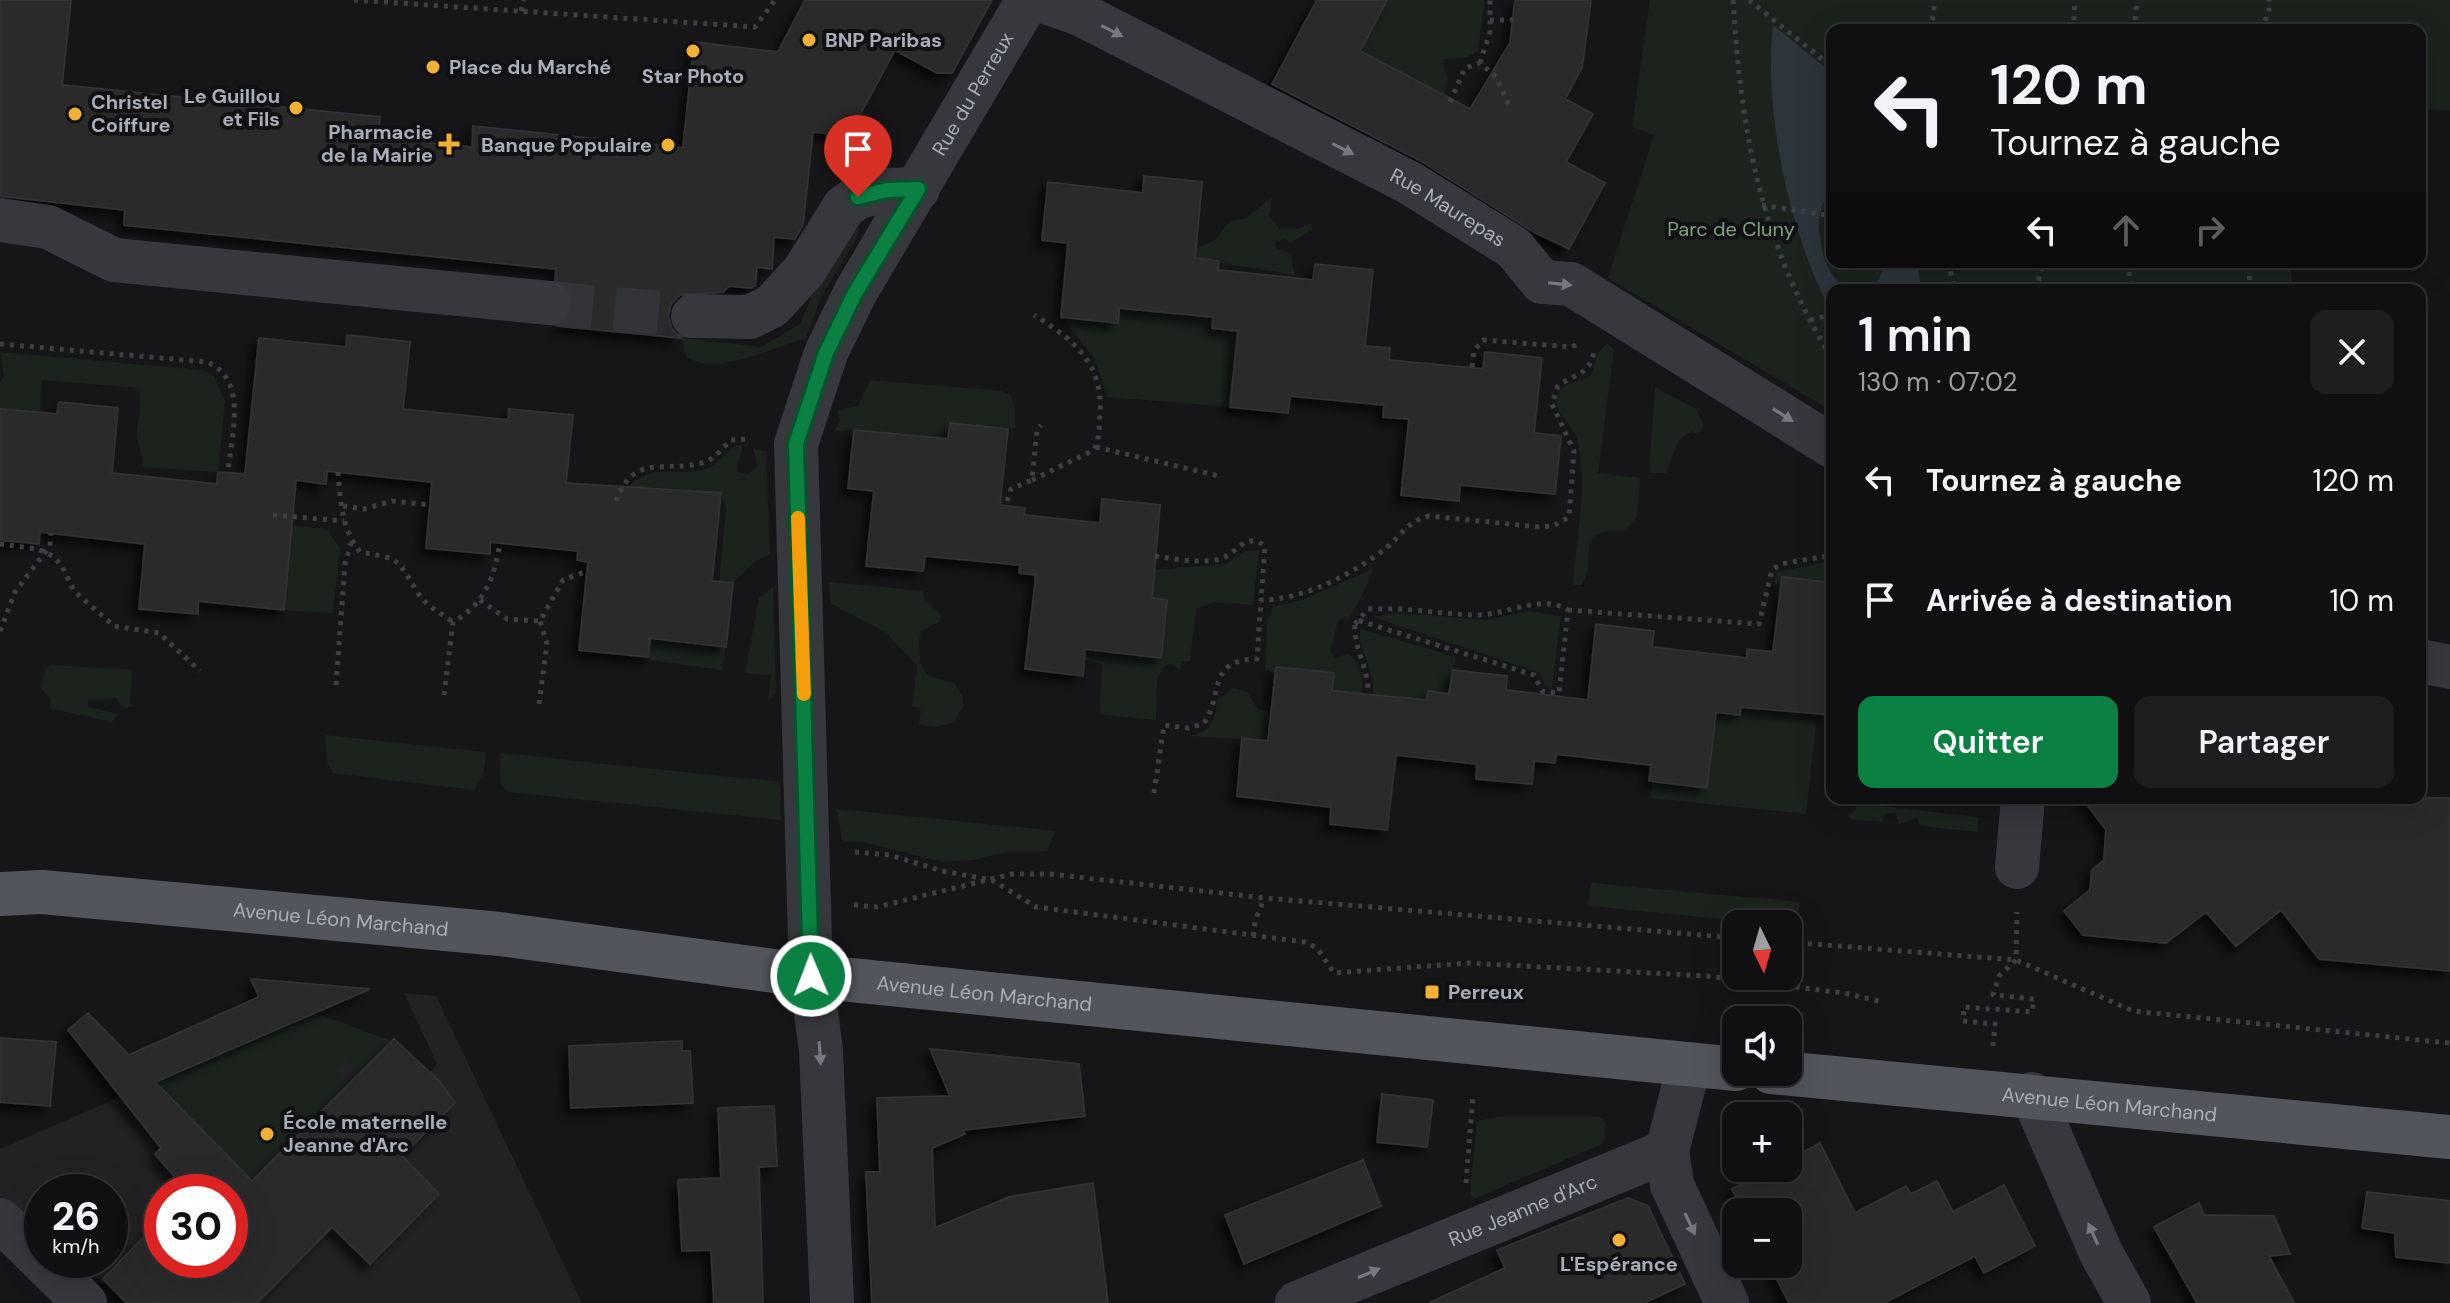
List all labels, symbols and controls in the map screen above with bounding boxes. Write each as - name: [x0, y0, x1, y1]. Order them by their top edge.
- one-way arrow: [1100, 24, 1123, 37]
- place label: BNP Paribas: [825, 27, 942, 53]
- street label: Rue du Perreux: [926, 27, 1019, 160]
- marker: BNP Paribas: [800, 31, 818, 49]
- marker: Star Photo: [684, 42, 702, 60]
- text: 120 m: [1990, 48, 2148, 121]
- place label: Place du Marché: [449, 54, 611, 80]
- icon: left: [1858, 56, 1962, 160]
- marker: Place du Marché: [424, 58, 442, 76]
- place label: Star Photo: [642, 63, 744, 89]
- place label: Le Guillou et Fils: [184, 83, 280, 132]
- place label: Christel Coiffure: [91, 89, 171, 138]
- marker: Le Guillou et Fils: [287, 99, 305, 117]
- marker: Christel Coiffure: [66, 105, 84, 123]
- pin: [824, 115, 892, 197]
- place label: Pharmacie de la Mairie: [321, 119, 433, 168]
- text: Tournez à gauche: [1990, 119, 2281, 166]
- icon: arrive: [836, 127, 880, 171]
- place label: Banque Populaire: [481, 132, 652, 158]
- marker: Pharmacie de la Mairie: [440, 135, 458, 153]
- marker: Banque Populaire: [659, 136, 677, 154]
- one-way arrow: [1332, 142, 1355, 156]
- street label: Rue Maurepas: [1386, 162, 1511, 253]
- icon: left: [2020, 208, 2064, 252]
- icon: ahead: [2104, 208, 2148, 252]
- icon: right: [2188, 208, 2232, 252]
- park label: Parc de Cluny: [1667, 216, 1795, 242]
- one-way arrow: [1548, 277, 1573, 290]
- text: 1 min: [1858, 303, 1973, 366]
- button: close: [2310, 310, 2394, 394]
- text: 130 m · 07:02: [1858, 365, 2017, 399]
- one-way arrow: [1772, 407, 1794, 421]
- icon: left: [1858, 458, 1902, 502]
- text: Tournez à gauche: [1926, 461, 2182, 500]
- text: 120 m: [2312, 461, 2394, 500]
- icon: arrive: [1858, 578, 1902, 622]
- text: Arrivée à destination: [1926, 581, 2232, 620]
- text: 10 m: [2329, 581, 2394, 620]
- button: Quitter: [1858, 696, 2118, 788]
- button: Partager: [2134, 696, 2394, 788]
- street label: Avenue Léon Marchand: [232, 897, 450, 942]
- north arrow: [1722, 910, 1802, 990]
- map controls: [1722, 910, 1802, 1278]
- position arrow: [769, 934, 853, 1018]
- street label: Avenue Léon Marchand: [875, 970, 1093, 1017]
- place label: Perreux: [1448, 979, 1524, 1005]
- marker: Perreux: [1423, 983, 1441, 1001]
- button: sound: [1722, 1006, 1802, 1086]
- one-way arrow: [814, 1041, 827, 1066]
- street label: Avenue Léon Marchand: [2001, 1081, 2218, 1128]
- button: +: [1722, 1102, 1802, 1182]
- place label: École maternelle Jeanne d'Arc: [283, 1109, 447, 1158]
- marker: École maternelle Jeanne d'Arc: [258, 1125, 276, 1143]
- street label: Rue Jeanne d'Arc: [1445, 1168, 1601, 1252]
- speed limit sign: 30: [144, 1174, 248, 1278]
- text: 26: [52, 1190, 100, 1242]
- button: −: [1722, 1198, 1802, 1278]
- one-way arrow: [1683, 1213, 1697, 1236]
- one-way arrow: [2086, 1222, 2099, 1246]
- marker: L'Espérance: [1610, 1231, 1628, 1249]
- text: km/h: [52, 1233, 100, 1259]
- place label: L'Espérance: [1560, 1251, 1678, 1277]
- one-way arrow: [1357, 1266, 1381, 1279]

